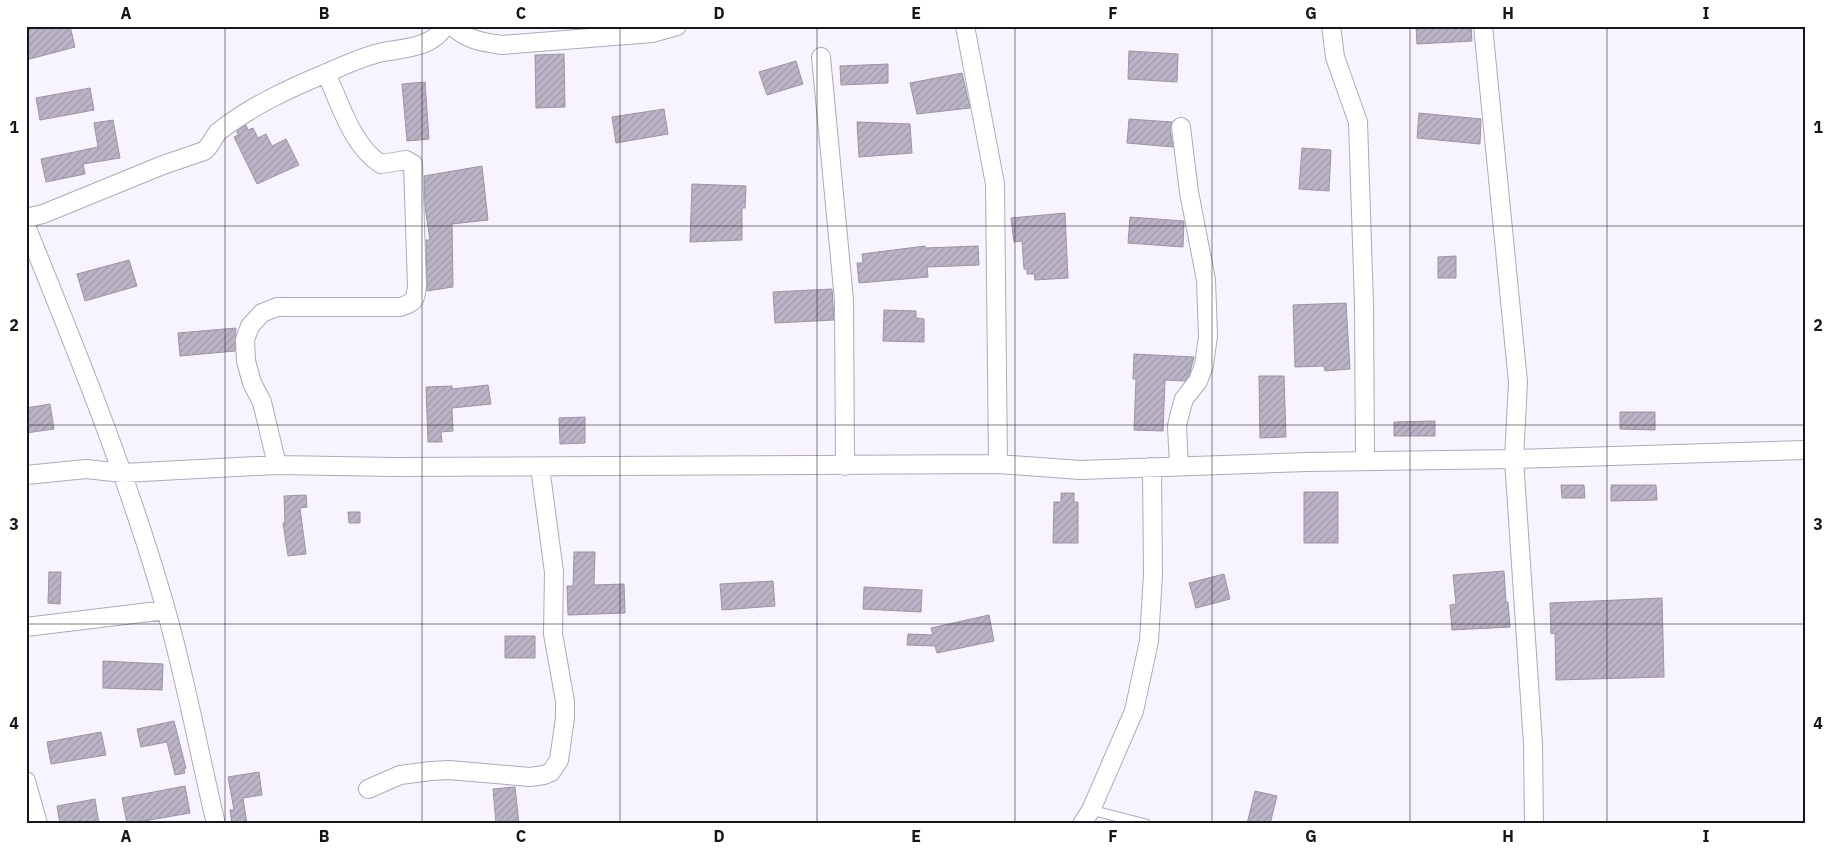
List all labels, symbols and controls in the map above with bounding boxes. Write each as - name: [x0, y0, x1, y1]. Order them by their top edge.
- text: A: [121, 3, 132, 23]
- text: B: [319, 3, 330, 23]
- text: C: [516, 3, 526, 23]
- text: D: [713, 3, 725, 23]
- text: E: [911, 3, 921, 23]
- text: F: [1108, 3, 1118, 23]
- text: G: [1305, 3, 1317, 23]
- text: H: [1502, 3, 1514, 23]
- text: I: [1703, 3, 1710, 23]
- text: 1: [9, 117, 19, 137]
- text: 1: [1813, 117, 1823, 137]
- text: 2: [9, 315, 19, 335]
- text: 2: [1813, 315, 1823, 335]
- text: 3: [9, 514, 19, 534]
- text: 3: [1813, 514, 1823, 534]
- text: 4: [9, 713, 19, 733]
- text: 4: [1813, 713, 1823, 733]
- text: A: [121, 826, 132, 846]
- text: B: [319, 826, 330, 846]
- text: C: [516, 826, 526, 846]
- text: D: [713, 826, 725, 846]
- text: E: [911, 826, 921, 846]
- text: F: [1108, 826, 1118, 846]
- text: G: [1305, 826, 1317, 846]
- text: H: [1502, 826, 1514, 846]
- text: I: [1703, 826, 1710, 846]

